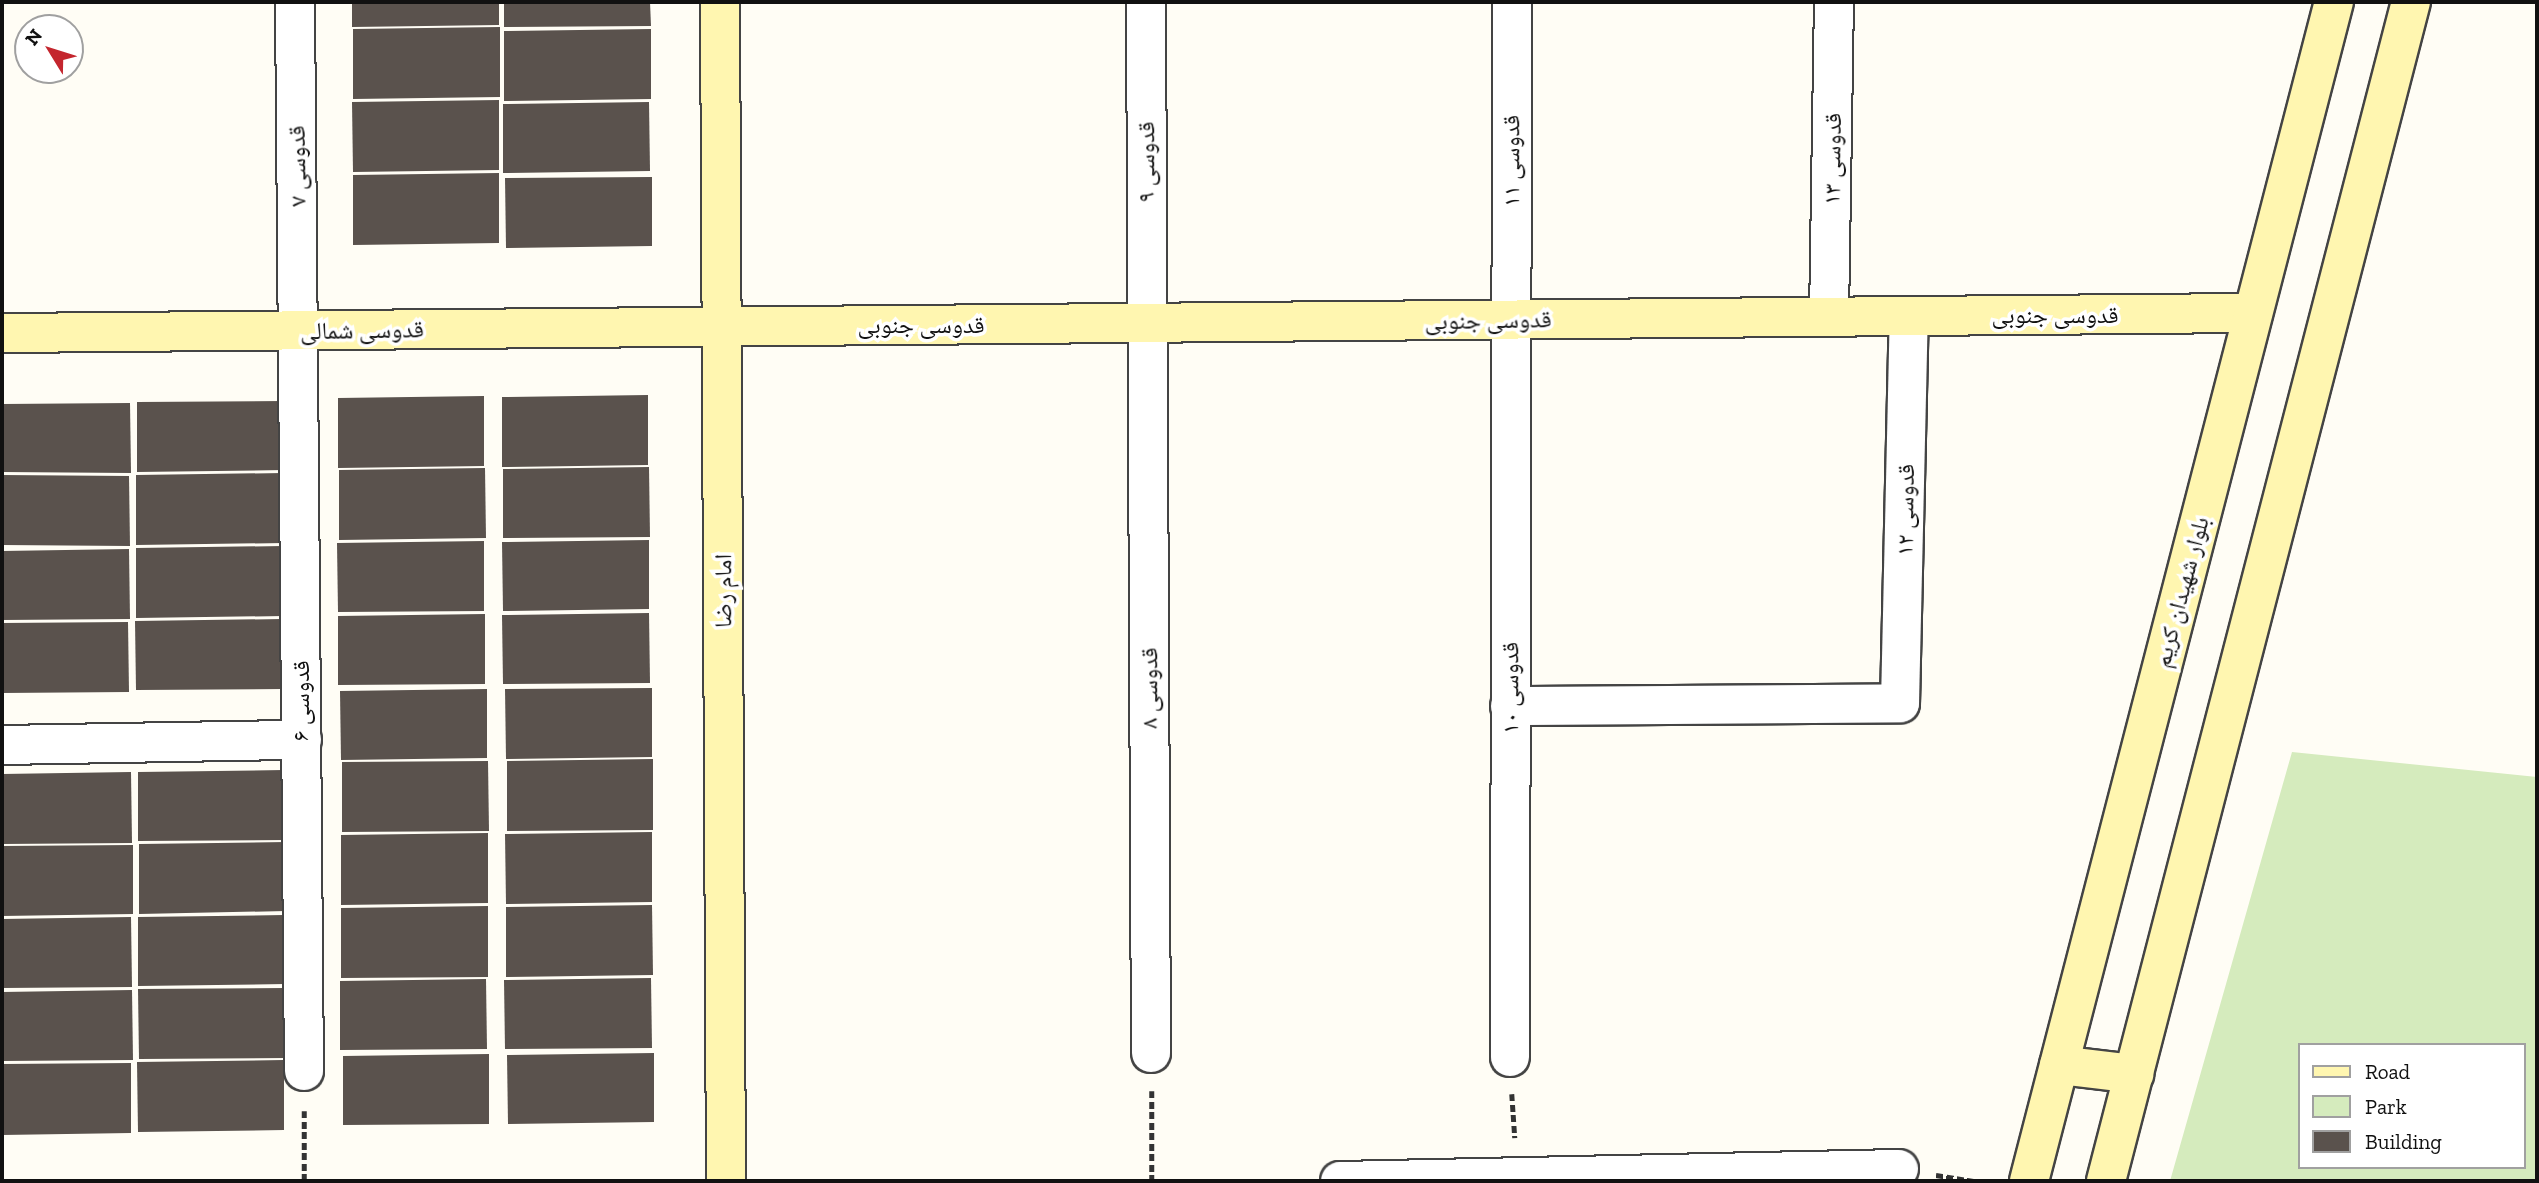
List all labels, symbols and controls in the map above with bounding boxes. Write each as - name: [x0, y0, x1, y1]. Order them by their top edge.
- north arrow: [14, 14, 84, 84]
- text: N: [20, 24, 47, 50]
- street label: قدوسی ۱۳: [1817, 113, 1847, 205]
- street label: قدوسی ۱۱: [1497, 115, 1525, 207]
- street label: قدوسی ۹: [1132, 121, 1160, 203]
- street label: قدوسی ۷: [282, 125, 312, 207]
- street label: قدوسی جنوبی: [1991, 301, 2119, 329]
- street label: قدوسی جنوبی: [1424, 304, 1552, 336]
- street label: قدوسی جنوبی: [857, 311, 985, 339]
- street label: قدوسی شمالی: [300, 315, 424, 345]
- street label: قدوسی ۱۲: [1890, 464, 1920, 556]
- street label: بلوار شهیدان کریم: [2147, 513, 2215, 671]
- street label: امام رضا: [709, 554, 737, 628]
- street label: قدوسی ۱۰: [1496, 642, 1524, 734]
- street label: قدوسی ۸: [1135, 647, 1163, 729]
- street label: قدوسی ۶: [287, 660, 315, 742]
- legend: [2298, 1043, 2525, 1169]
- text: Road: [2365, 1059, 2410, 1084]
- text: Park: [2365, 1094, 2407, 1119]
- text: Building: [2365, 1129, 2442, 1154]

